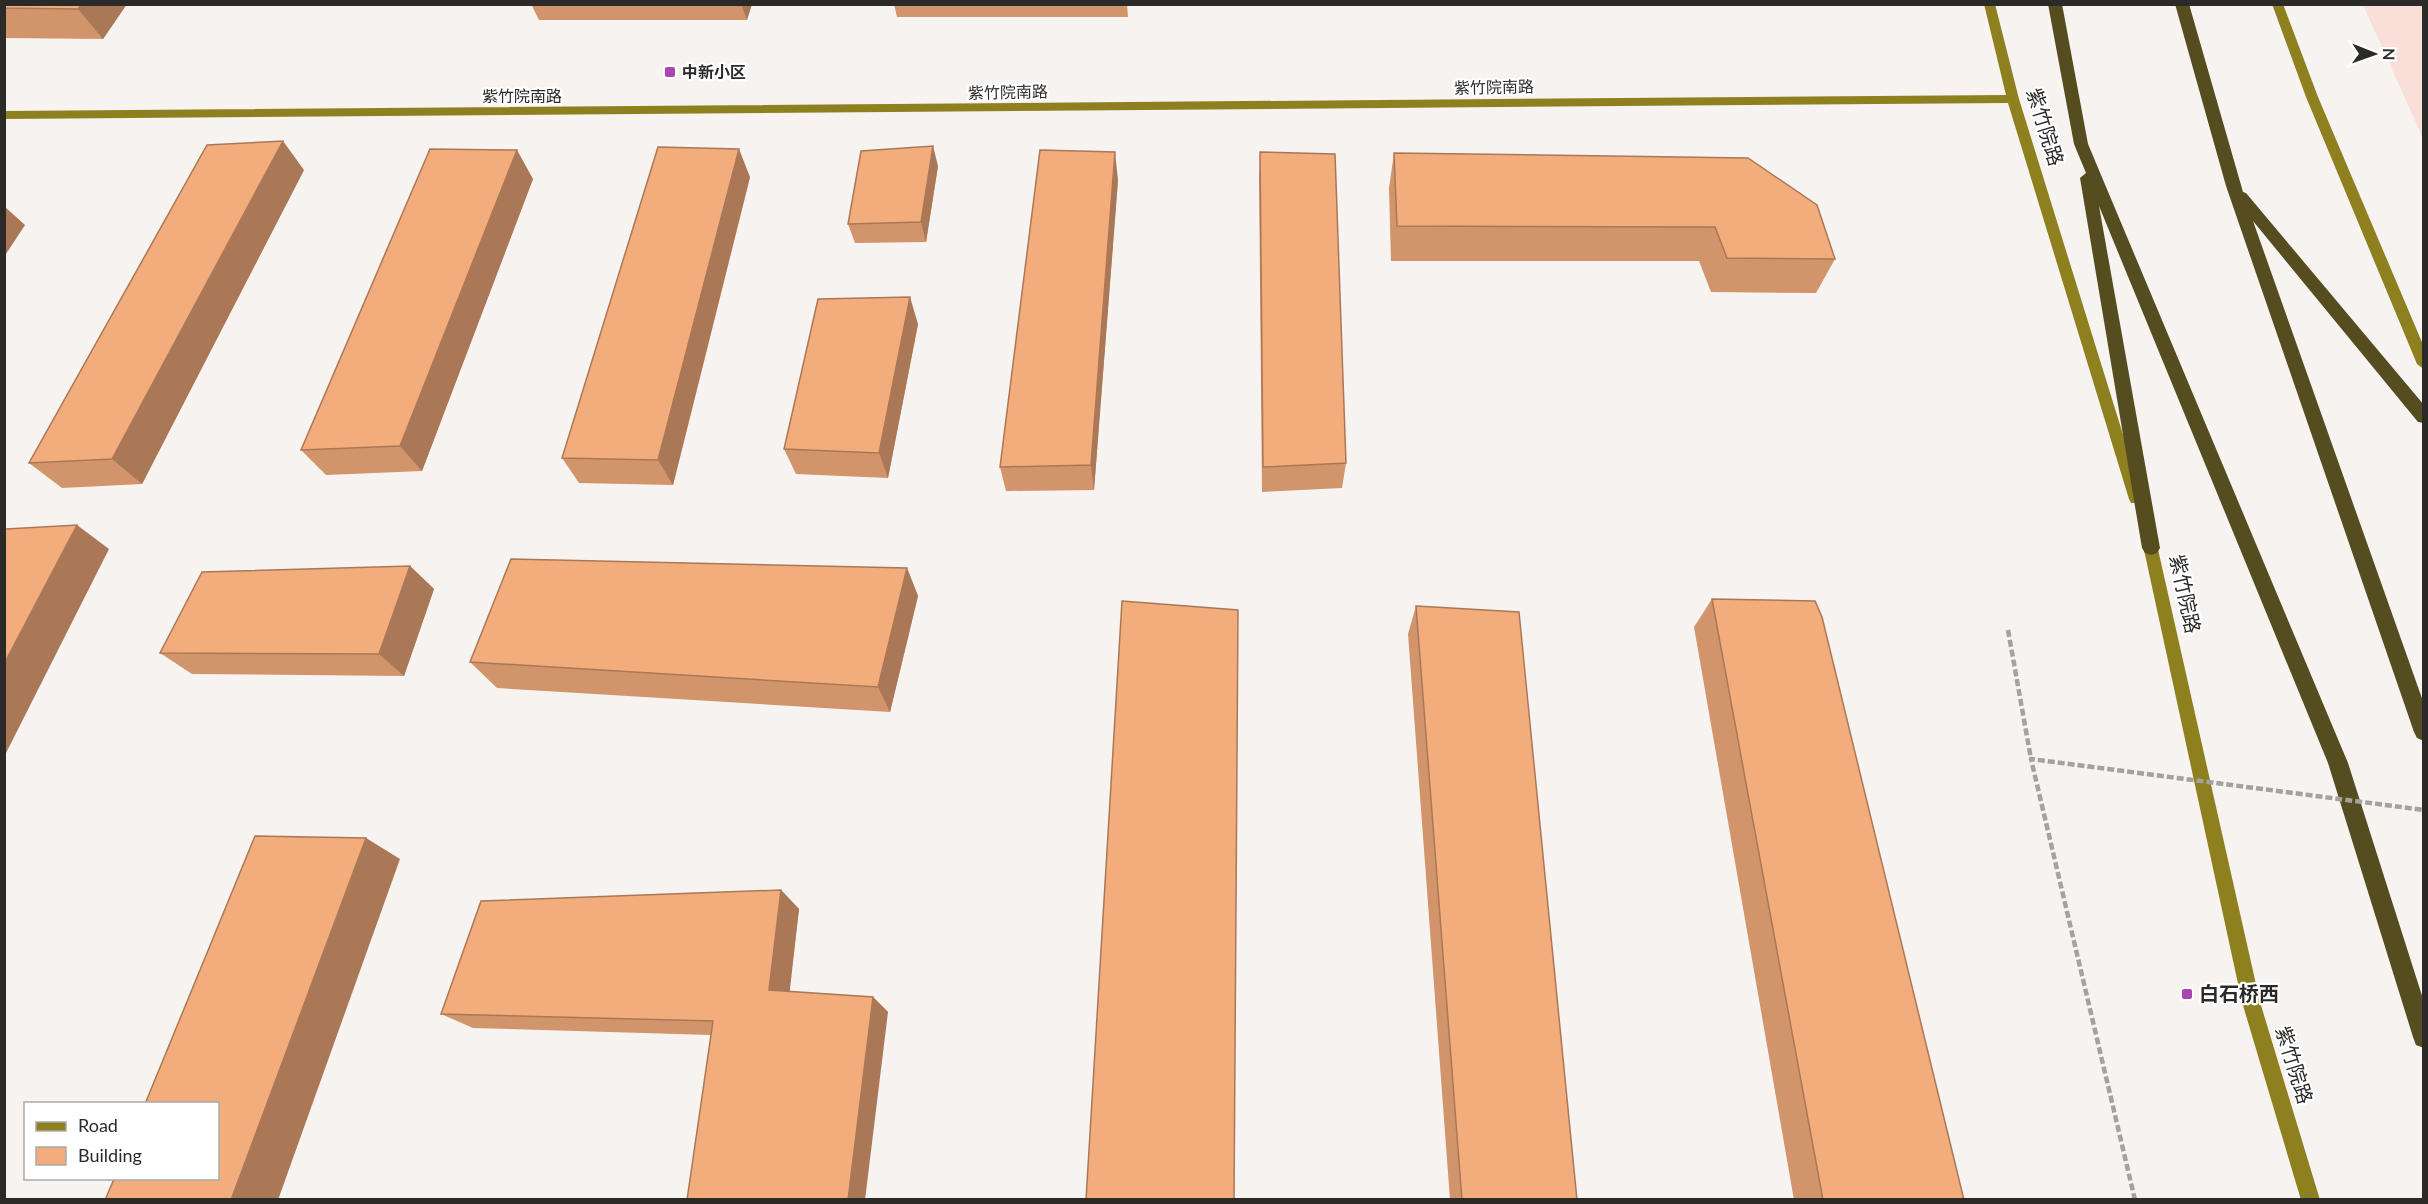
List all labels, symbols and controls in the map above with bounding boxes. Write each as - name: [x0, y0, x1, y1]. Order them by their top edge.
- north arrow: [2344, 24, 2404, 84]
- text: N: [2380, 48, 2399, 61]
- place label: 中新小区: [682, 62, 746, 81]
- marker: 中新小区: [663, 65, 677, 79]
- street label: 紫竹院南路: [1454, 76, 1534, 97]
- street label: 紫竹院南路: [968, 81, 1048, 102]
- street label: 紫竹院路: [2023, 85, 2069, 168]
- street label: 紫竹院南路: [482, 86, 562, 105]
- street label: 紫竹院路: [2166, 552, 2206, 635]
- place label: 白石桥西: [2199, 981, 2279, 1005]
- marker: 白石桥西: [2180, 987, 2194, 1001]
- street label: 紫竹院路: [2272, 1023, 2318, 1106]
- legend: [24, 1102, 219, 1180]
- text: Road: [78, 1114, 118, 1136]
- text: Building: [78, 1144, 142, 1166]

